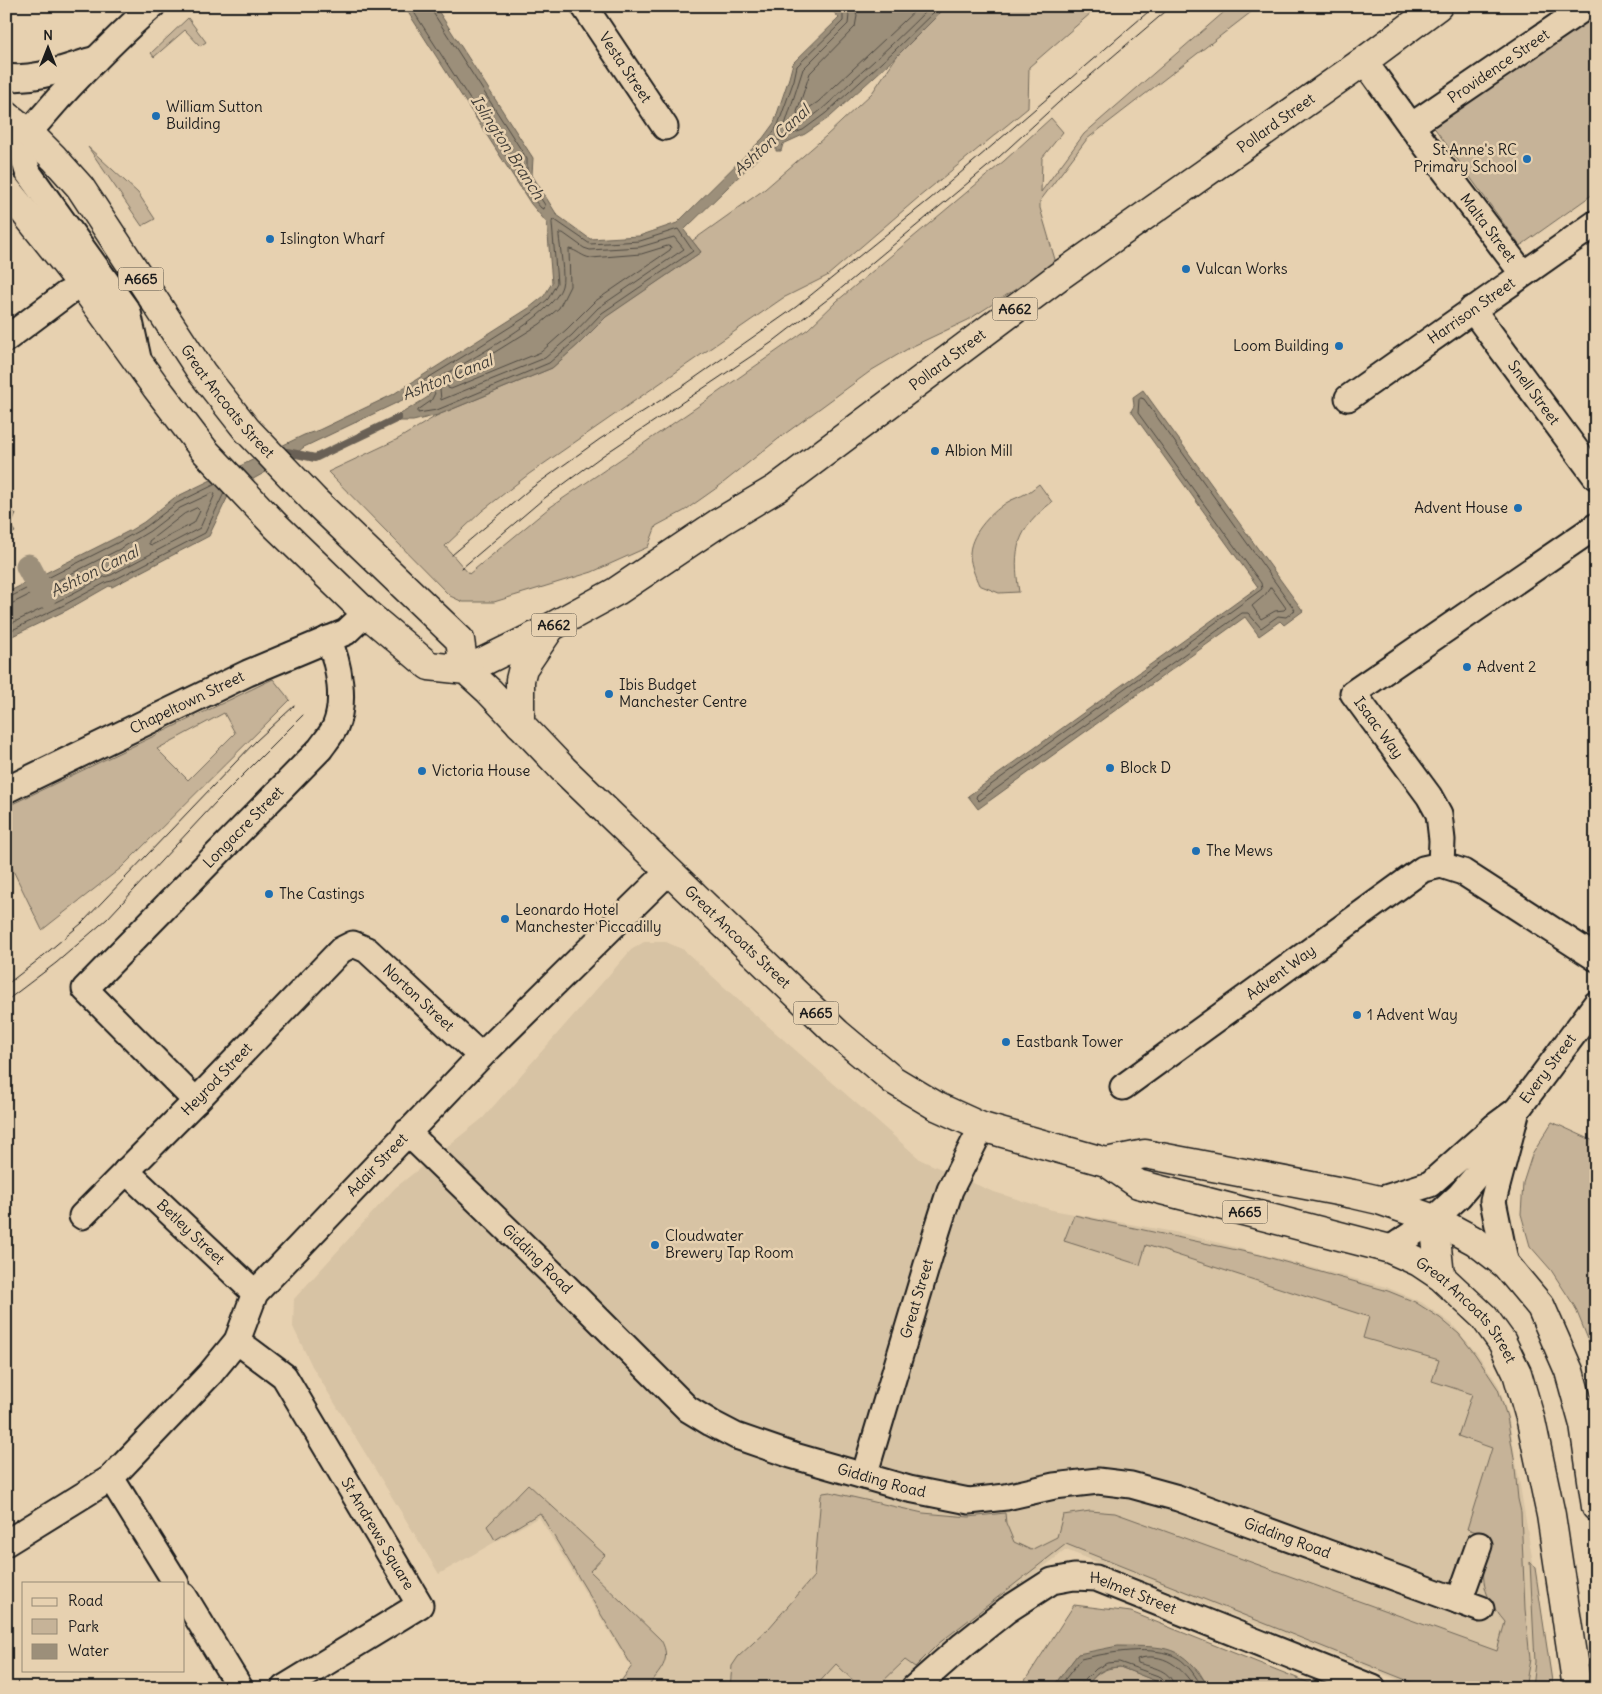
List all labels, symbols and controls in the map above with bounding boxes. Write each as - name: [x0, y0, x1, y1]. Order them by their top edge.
- north arrow: [22, 22, 72, 72]
- street label: Providence Street: [1444, 25, 1553, 107]
- text: N: [43, 26, 53, 44]
- street label: Vesta Street: [595, 28, 656, 106]
- street label: Pollard Street: [1233, 89, 1318, 157]
- water label: Islington Branch: [467, 91, 549, 203]
- place label: William Sutton Building: [166, 97, 263, 133]
- water label: Ashton Canal: [729, 99, 815, 179]
- marker: William Sutton Building: [150, 110, 162, 122]
- place label: St Anne's RC Primary School: [1414, 140, 1517, 176]
- marker: St Anne's RC Primary School: [1521, 153, 1533, 165]
- street label: Malta Street: [1456, 189, 1521, 266]
- place label: Islington Wharf: [280, 229, 386, 248]
- marker: Islington Wharf: [264, 233, 276, 245]
- place label: Vulcan Works: [1196, 259, 1288, 278]
- marker: Vulcan Works: [1180, 263, 1192, 275]
- road number: A665: [118, 268, 164, 290]
- street label: Harrison Street: [1424, 273, 1518, 348]
- road number: A662: [992, 298, 1038, 320]
- street label: Pollard Street: [905, 325, 989, 394]
- place label: Loom Building: [1233, 336, 1329, 355]
- marker: Loom Building: [1333, 340, 1345, 352]
- street label: Great Ancoats Street: [177, 341, 279, 462]
- water label: Ashton Canal: [399, 349, 497, 404]
- street label: Snell Street: [1504, 356, 1564, 428]
- place label: Albion Mill: [945, 441, 1013, 460]
- marker: Albion Mill: [929, 445, 941, 457]
- place label: Advent House: [1414, 498, 1508, 517]
- marker: Advent House: [1512, 502, 1524, 514]
- water label: Ashton Canal: [47, 540, 144, 601]
- road number: A662: [532, 614, 576, 636]
- place label: Advent 2: [1477, 657, 1536, 676]
- marker: Advent 2: [1461, 661, 1473, 673]
- street label: Chapeltown Street: [126, 666, 247, 738]
- place label: Ibis Budget Manchester Centre: [619, 675, 747, 711]
- marker: Ibis Budget Manchester Centre: [603, 688, 615, 700]
- street label: Isaac Way: [1350, 693, 1408, 762]
- place label: Block D: [1120, 758, 1171, 777]
- place label: Victoria House: [432, 761, 530, 780]
- marker: Block D: [1104, 762, 1116, 774]
- marker: Victoria House: [416, 765, 428, 777]
- street label: Longacre Street: [199, 782, 287, 872]
- place label: The Mews: [1206, 841, 1273, 860]
- marker: The Mews: [1190, 845, 1202, 857]
- street label: Great Ancoats Street: [681, 881, 795, 992]
- place label: The Castings: [279, 884, 365, 903]
- marker: The Castings: [263, 888, 275, 900]
- place label: Leonardo Hotel Manchester Piccadilly: [515, 900, 662, 936]
- marker: Leonardo Hotel Manchester Piccadilly: [499, 913, 511, 925]
- street label: Advent Way: [1242, 940, 1319, 1004]
- street label: Norton Street: [379, 960, 458, 1035]
- road number: A665: [794, 1001, 838, 1024]
- place label: 1 Advent Way: [1367, 1005, 1458, 1024]
- marker: 1 Advent Way: [1351, 1009, 1363, 1021]
- street label: Every Street: [1515, 1030, 1580, 1107]
- place label: Eastbank Tower: [1016, 1032, 1123, 1051]
- marker: Eastbank Tower: [1000, 1036, 1012, 1048]
- street label: Heyrod Street: [177, 1038, 256, 1119]
- street label: Adair Street: [342, 1129, 411, 1200]
- street label: Betley Street: [153, 1195, 229, 1268]
- road number: A665: [1222, 1200, 1268, 1224]
- street label: Gidding Road: [498, 1220, 577, 1297]
- place label: Cloudwater Brewery Tap Room: [665, 1226, 794, 1262]
- marker: Cloudwater Brewery Tap Room: [649, 1239, 661, 1251]
- street label: Great Ancoats Street: [1412, 1253, 1521, 1366]
- street label: Great Street: [896, 1257, 937, 1341]
- street label: Gidding Road: [835, 1459, 928, 1501]
- street label: St Andrews Square: [337, 1474, 419, 1593]
- street label: Gidding Road: [1241, 1513, 1334, 1562]
- street label: Helmet Street: [1089, 1568, 1179, 1618]
- legend: [22, 1582, 185, 1672]
- text: Road: [68, 1591, 103, 1610]
- text: Park: [68, 1617, 99, 1636]
- text: Water: [68, 1641, 109, 1660]

